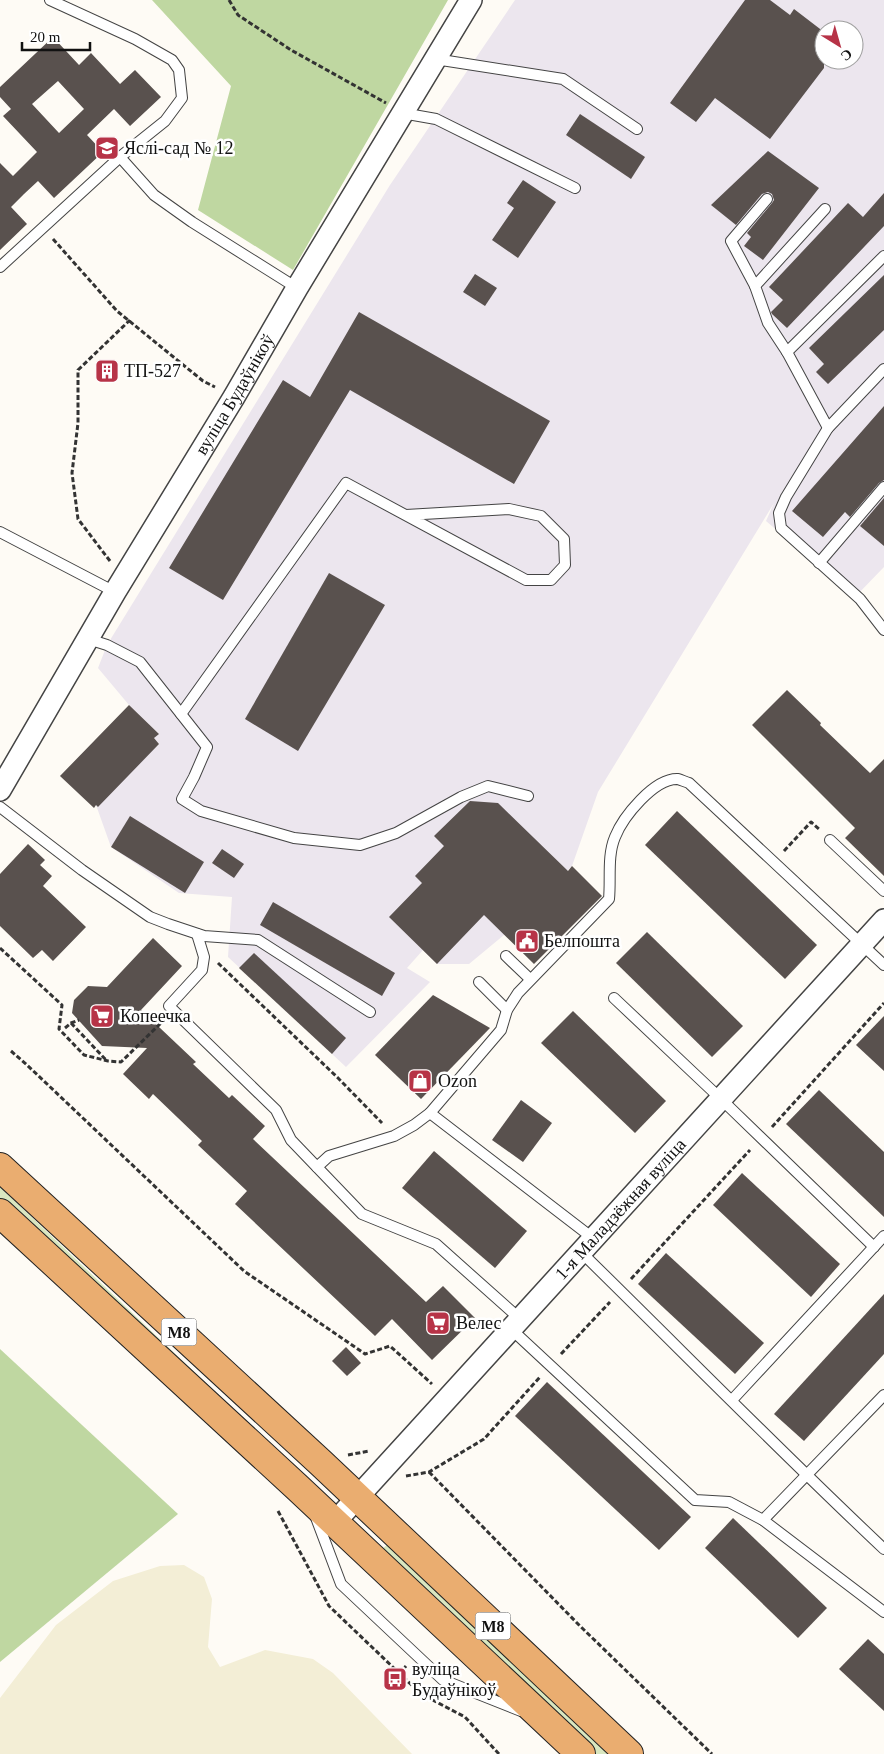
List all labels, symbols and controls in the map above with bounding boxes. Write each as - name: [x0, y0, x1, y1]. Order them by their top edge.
- scale bar: [22, 20, 90, 52]
- north arrow: [814, 20, 864, 70]
- text: 20 m: [30, 29, 61, 45]
- text: С: [838, 46, 855, 64]
- school or university icon: Яслі-сад № 12: [94, 135, 120, 161]
- place label: Яслі-сад № 12: [124, 138, 234, 158]
- street label: вуліца Будаўнікоў: [191, 331, 278, 458]
- building icon: ТП-527: [94, 358, 120, 384]
- place label: ТП-527: [124, 361, 181, 381]
- public building icon: Белпошта: [514, 928, 540, 954]
- place label: Белпошта: [544, 931, 620, 951]
- supermarket icon: Копеечка: [89, 1003, 115, 1029]
- place label: Копеечка: [120, 1006, 191, 1026]
- shop icon: Ozon: [407, 1068, 433, 1094]
- place label: Ozon: [438, 1071, 477, 1091]
- street label: 1-я Маладзёжная вуліца: [551, 1134, 690, 1284]
- supermarket icon: Велес: [425, 1310, 451, 1336]
- place label: Велес: [456, 1313, 501, 1333]
- road number: М8: [162, 1318, 196, 1345]
- road number: М8: [476, 1612, 510, 1640]
- place label: вуліца Будаўнікоў: [412, 1659, 496, 1700]
- bus stop icon: вуліца Будаўнікоў: [382, 1666, 408, 1692]

